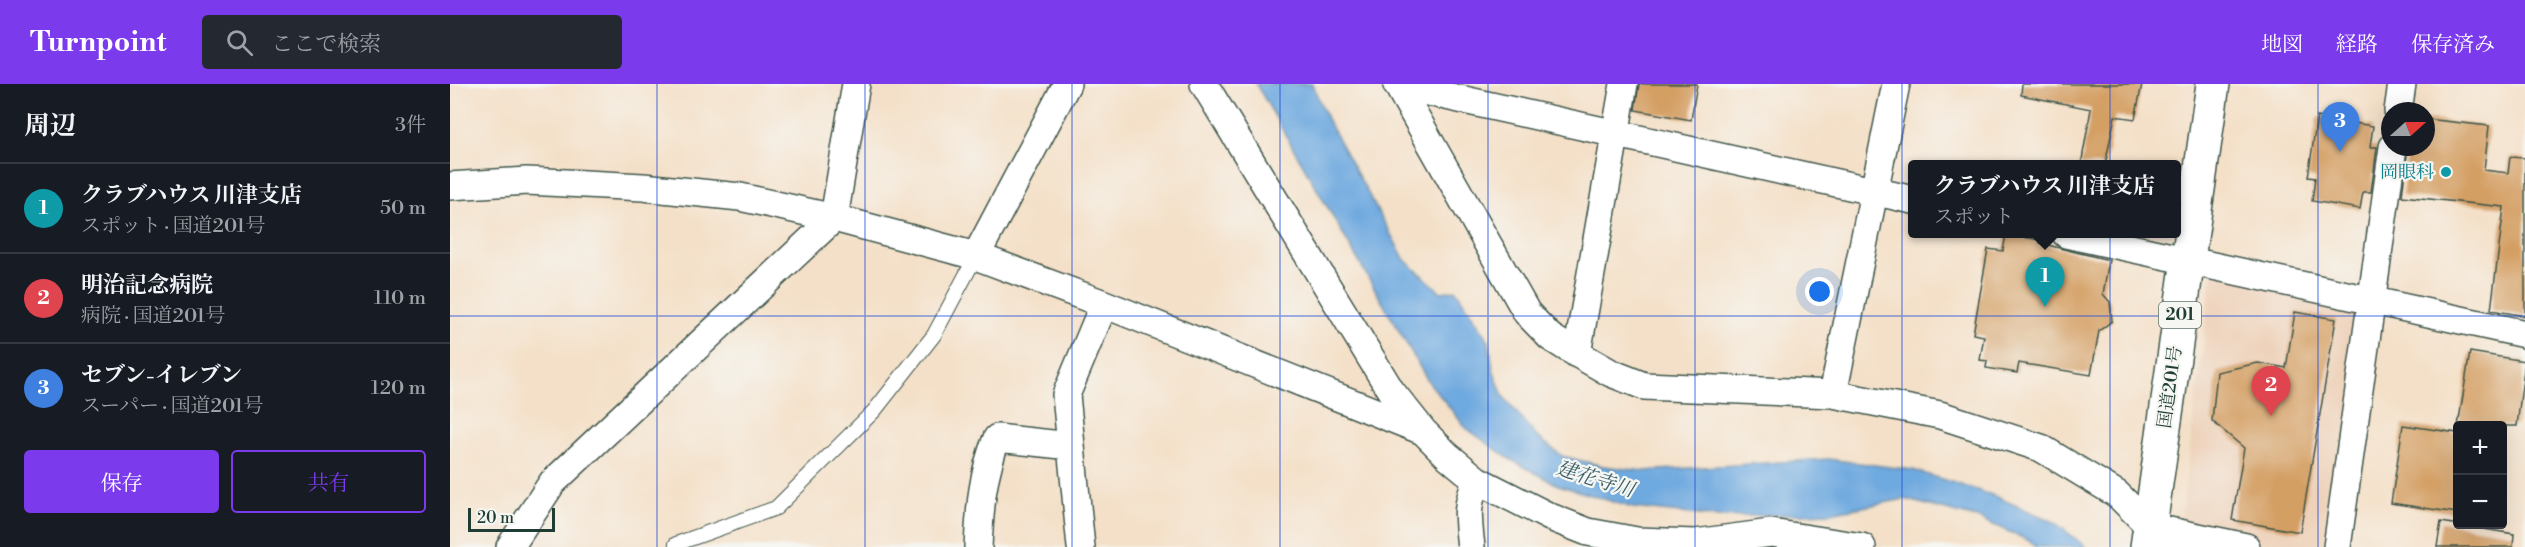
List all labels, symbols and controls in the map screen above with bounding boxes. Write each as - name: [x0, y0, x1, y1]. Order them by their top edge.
- search box: [202, 15, 622, 69]
- text: Turnpoint: [30, 25, 166, 60]
- icon: search: [223, 26, 256, 59]
- text: ここで検索: [271, 31, 381, 58]
- text: 地図: [2261, 32, 2303, 58]
- text: 経路: [2336, 32, 2378, 58]
- text: 保存済み: [2411, 32, 2495, 58]
- north arrow: [2381, 102, 2435, 156]
- pin: 3: [2320, 103, 2360, 152]
- text: 周辺: [24, 110, 76, 142]
- text: 3件: [395, 113, 426, 138]
- popup: [1908, 160, 2181, 238]
- place label: 岡眼科: [2380, 161, 2434, 184]
- marker: 岡眼科: [2439, 165, 2453, 179]
- text: クラブハウス 川津支店: [1934, 173, 2155, 200]
- text: クラブハウス 川津支店: [81, 182, 302, 209]
- text: 1: [39, 196, 48, 221]
- text: 50 m: [380, 196, 426, 221]
- text: スポット: [1934, 205, 2014, 230]
- text: スポット · 国道201号: [81, 214, 265, 239]
- pin: 1: [2026, 258, 2064, 307]
- text: 明治記念病院: [81, 272, 213, 299]
- your location: [1805, 277, 1834, 306]
- text: 2: [37, 286, 50, 311]
- text: 110 m: [374, 286, 426, 311]
- road number: 201: [2159, 302, 2201, 328]
- text: 病院 · 国道201号: [81, 304, 225, 329]
- street label: 国道201号: [2153, 344, 2187, 430]
- text: セブン-イレブン: [81, 362, 242, 389]
- pin: 2: [2252, 366, 2290, 416]
- text: 3: [37, 376, 50, 401]
- text: 120 m: [371, 376, 426, 401]
- text: スーパー · 国道201号: [81, 394, 263, 419]
- map controls: [2453, 421, 2507, 529]
- button: +: [2453, 421, 2507, 475]
- button: 保存: [24, 450, 219, 513]
- button: 共有: [231, 450, 426, 513]
- water label: 建花寺川: [1553, 456, 1639, 504]
- button: −: [2453, 475, 2507, 529]
- scale bar: [468, 505, 555, 532]
- text: 20 m: [477, 508, 514, 528]

